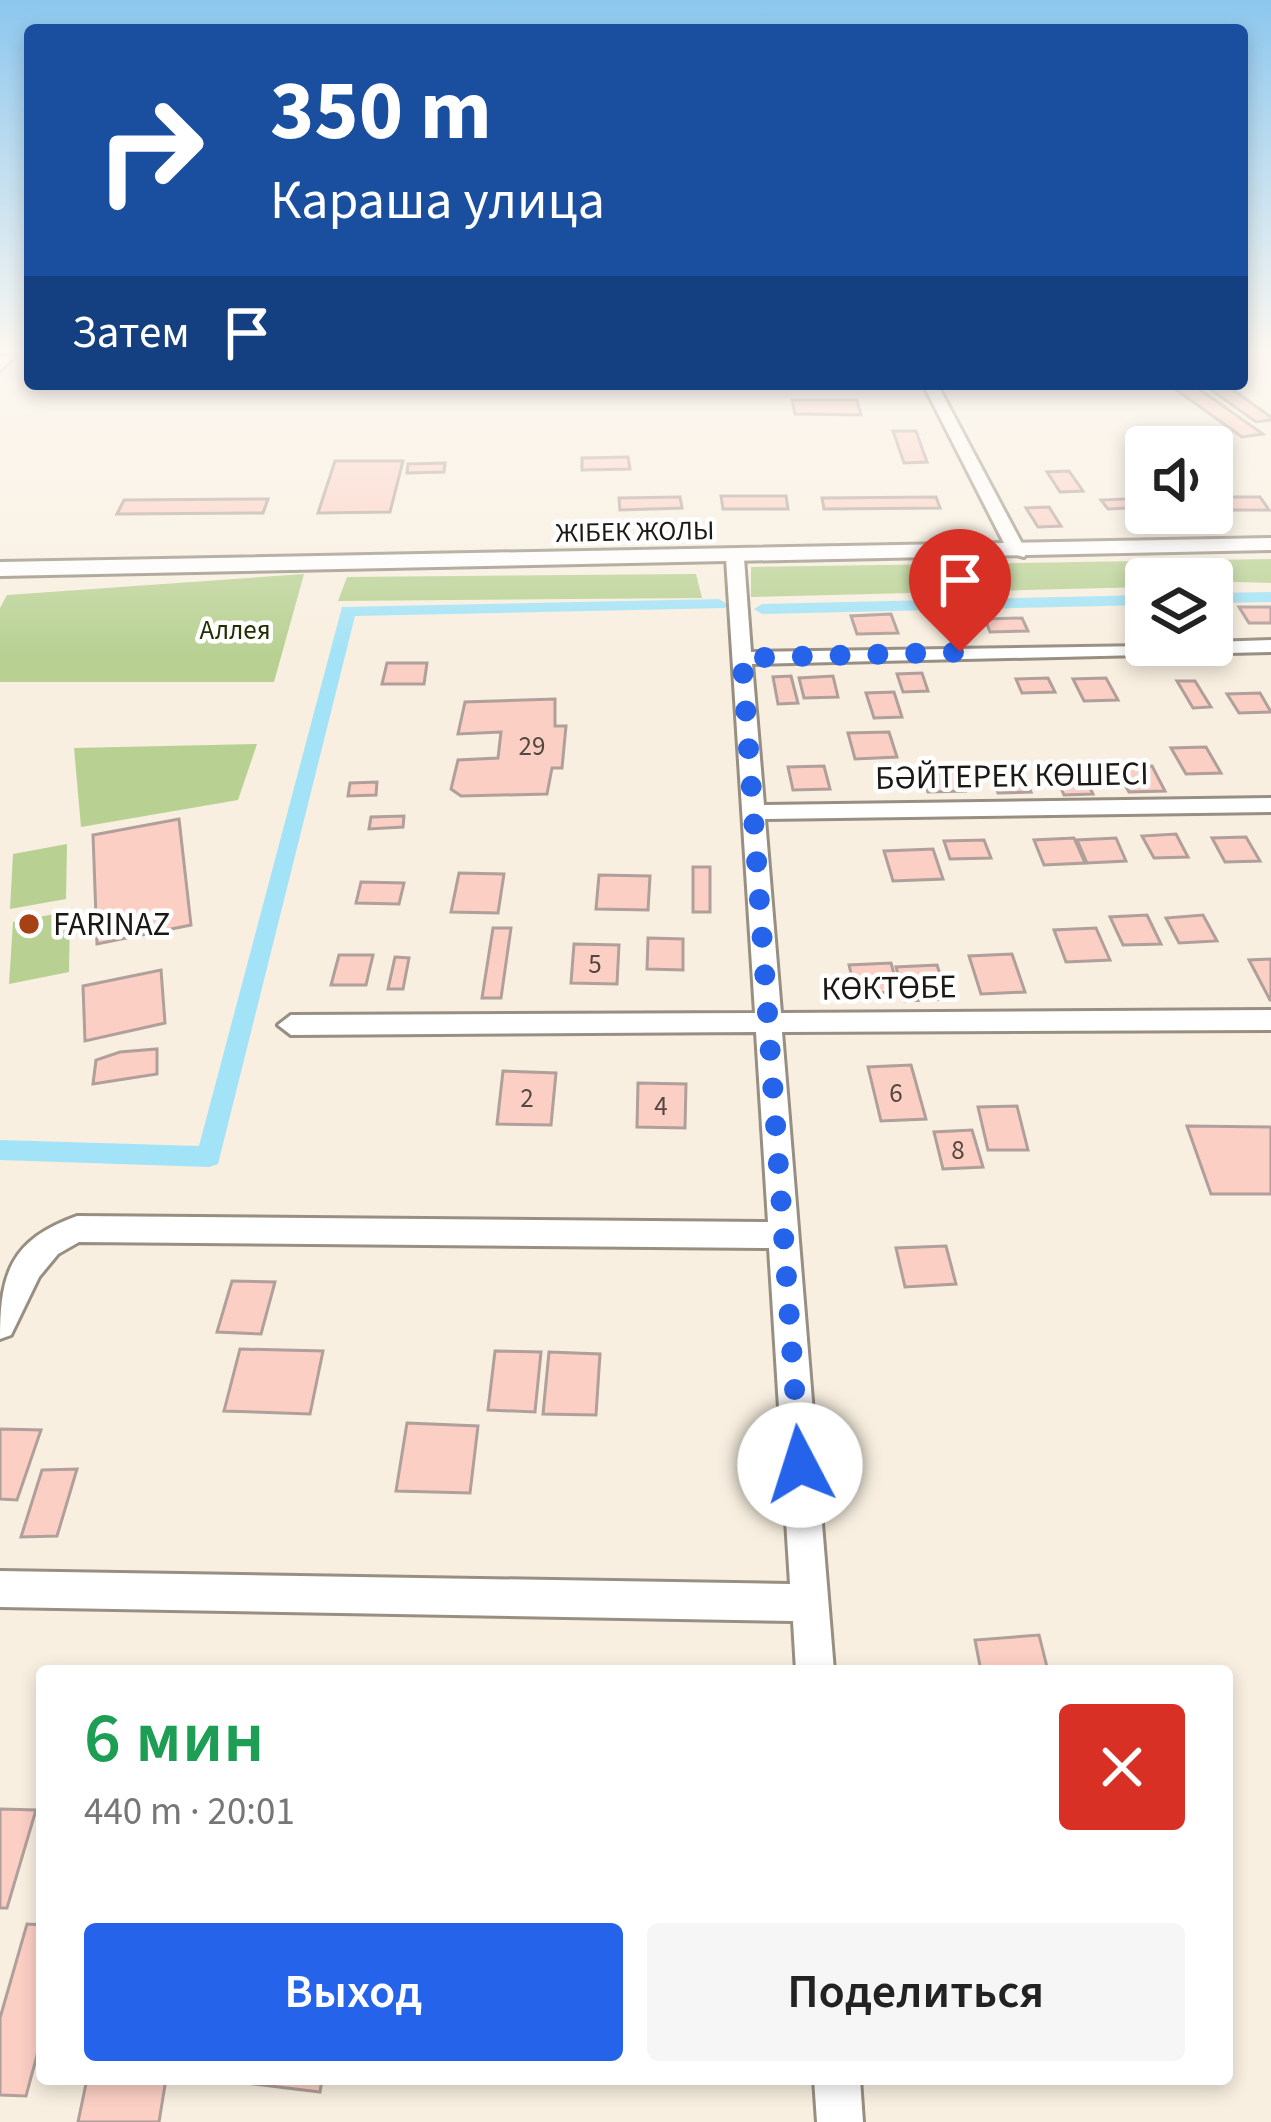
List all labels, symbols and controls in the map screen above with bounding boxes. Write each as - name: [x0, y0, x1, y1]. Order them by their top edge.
- text: 350 m: [270, 52, 492, 172]
- icon: right: [72, 72, 228, 228]
- text: Караша улица: [270, 163, 605, 240]
- icon: arrive: [214, 300, 280, 366]
- text: Затем: [72, 301, 190, 365]
- map controls: [1125, 426, 1233, 666]
- button: sound: [1125, 426, 1233, 534]
- street label: ЖІБЕК ЖОЛЫ: [555, 511, 715, 553]
- pin: [909, 529, 1011, 652]
- icon: arrive: [927, 547, 993, 613]
- button: layers: [1125, 558, 1233, 666]
- park label: Аллея: [199, 611, 271, 650]
- house number: 29: [519, 727, 545, 766]
- street label: БӘЙТЕРЕК КӨШЕСІ: [875, 750, 1149, 802]
- place label: FARINAZ: [53, 901, 170, 948]
- marker: FARINAZ: [16, 911, 42, 937]
- house number: 5: [588, 945, 602, 984]
- street label: КӨКТӨБЕ: [821, 963, 957, 1013]
- house number: 6: [889, 1074, 903, 1113]
- house number: 2: [520, 1079, 534, 1118]
- house number: 4: [654, 1087, 668, 1126]
- house number: 8: [951, 1131, 965, 1170]
- position arrow: [737, 1402, 863, 1528]
- text: 6 мин: [84, 1687, 264, 1790]
- button: close: [1059, 1704, 1185, 1830]
- text: 440 m · 20:01: [84, 1784, 295, 1840]
- button: Выход: [84, 1923, 623, 2061]
- button: Поделиться: [647, 1923, 1185, 2061]

